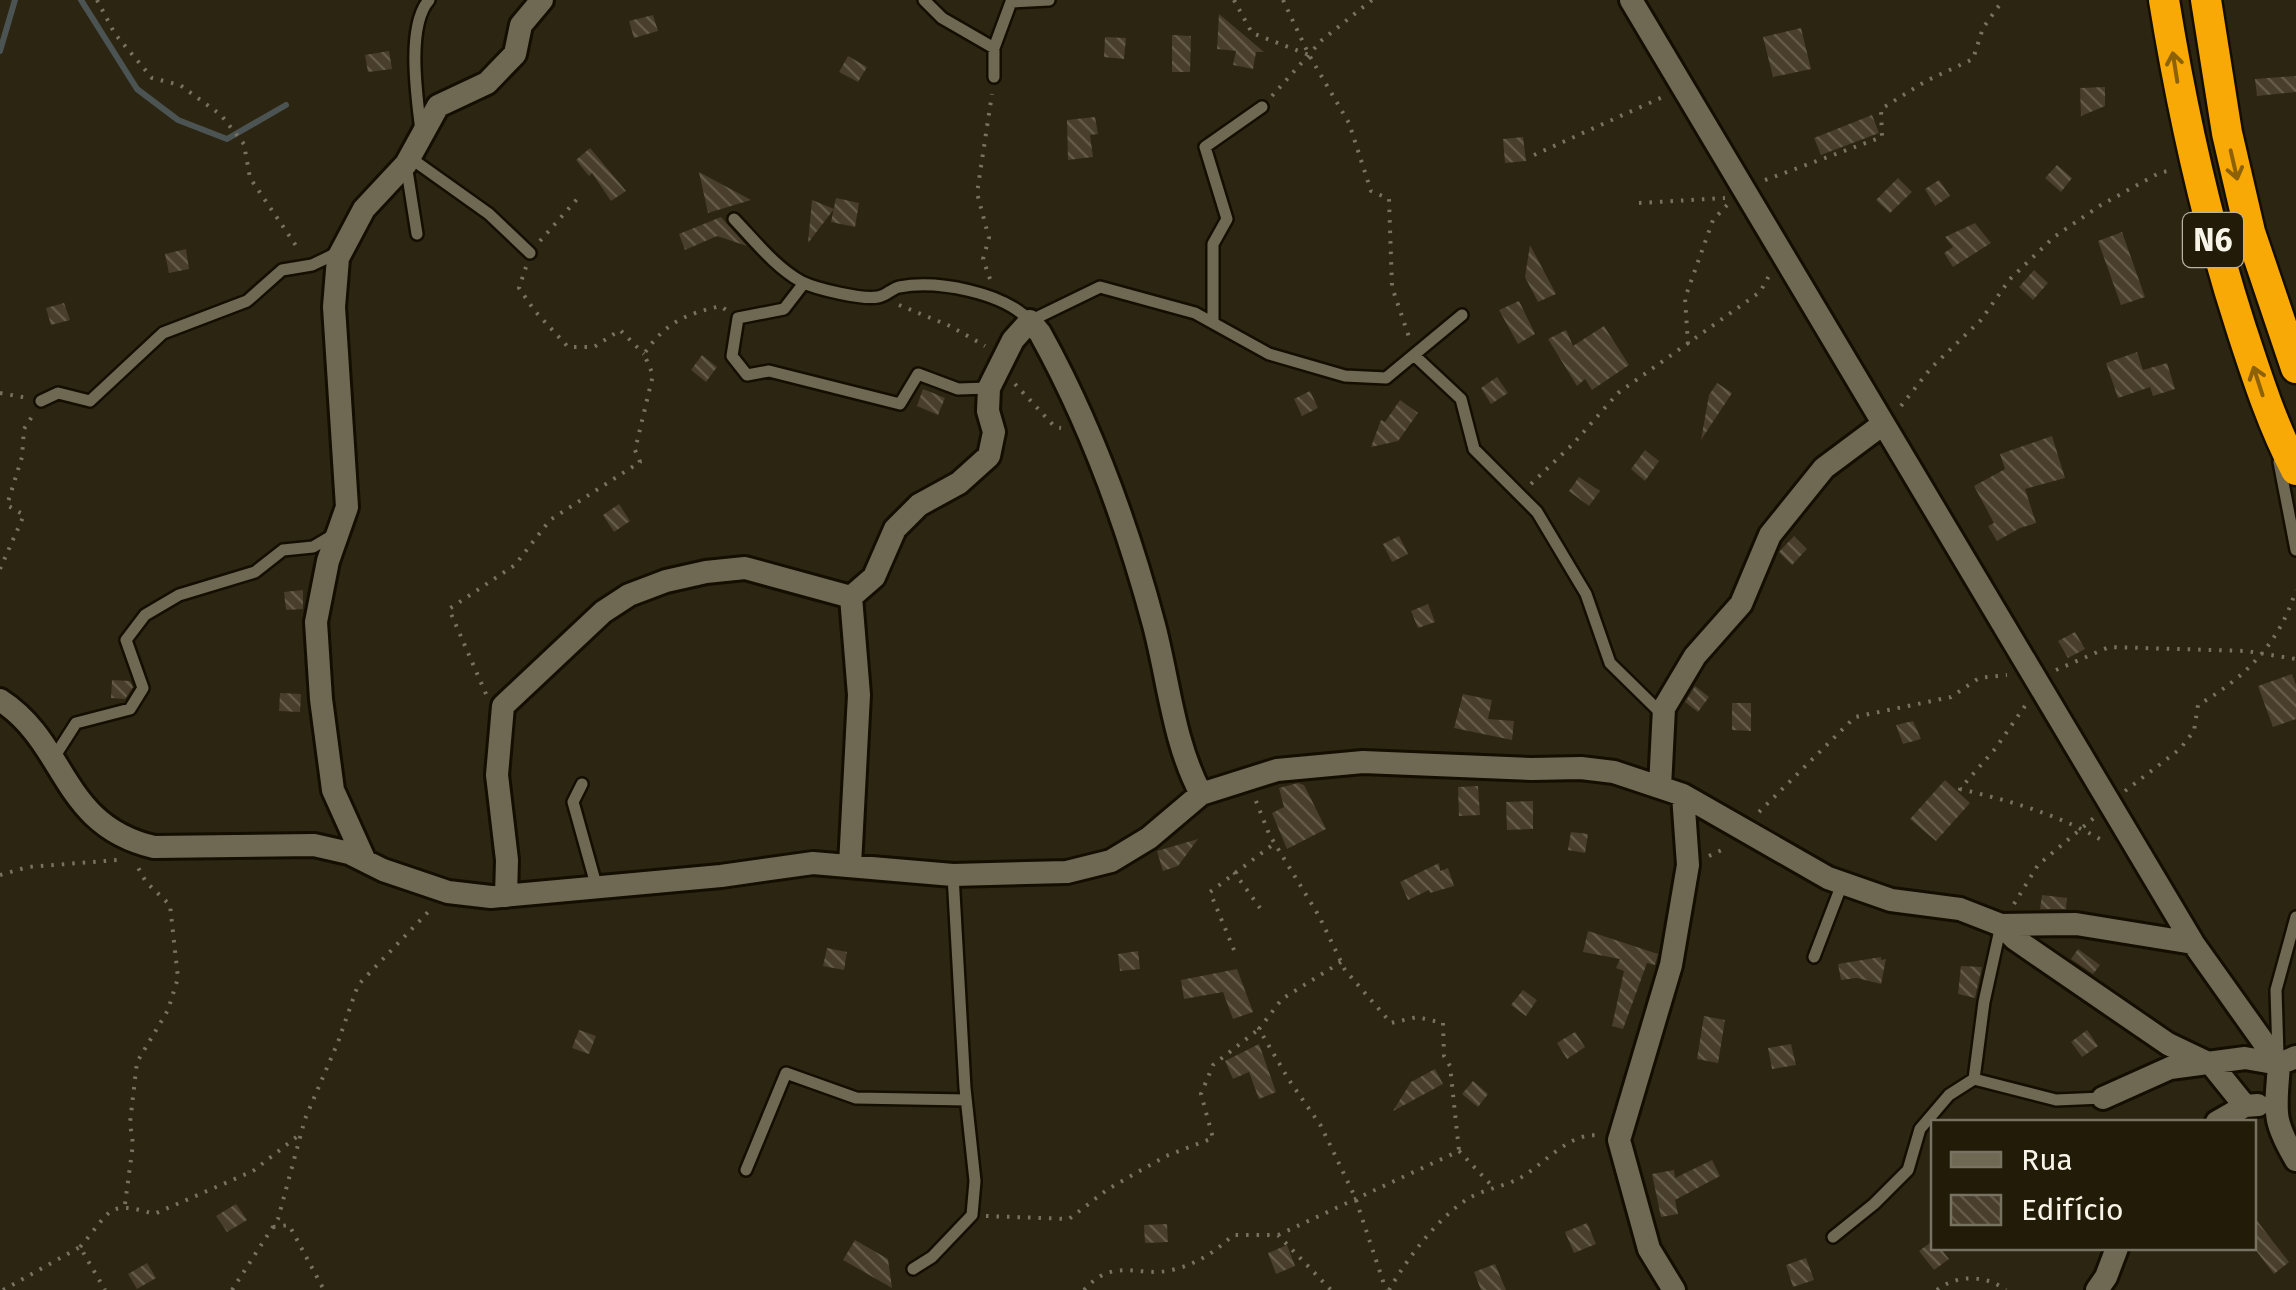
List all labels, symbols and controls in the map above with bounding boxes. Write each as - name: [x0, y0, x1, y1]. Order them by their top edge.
- one-way arrow: [2165, 51, 2184, 84]
- one-way arrow: [2226, 148, 2244, 180]
- road number: N6: [2183, 213, 2243, 267]
- one-way arrow: [2248, 365, 2266, 397]
- legend: [1931, 1120, 2256, 1250]
- text: Rua: [2021, 1142, 2073, 1178]
- text: Edifício: [2021, 1192, 2123, 1228]

